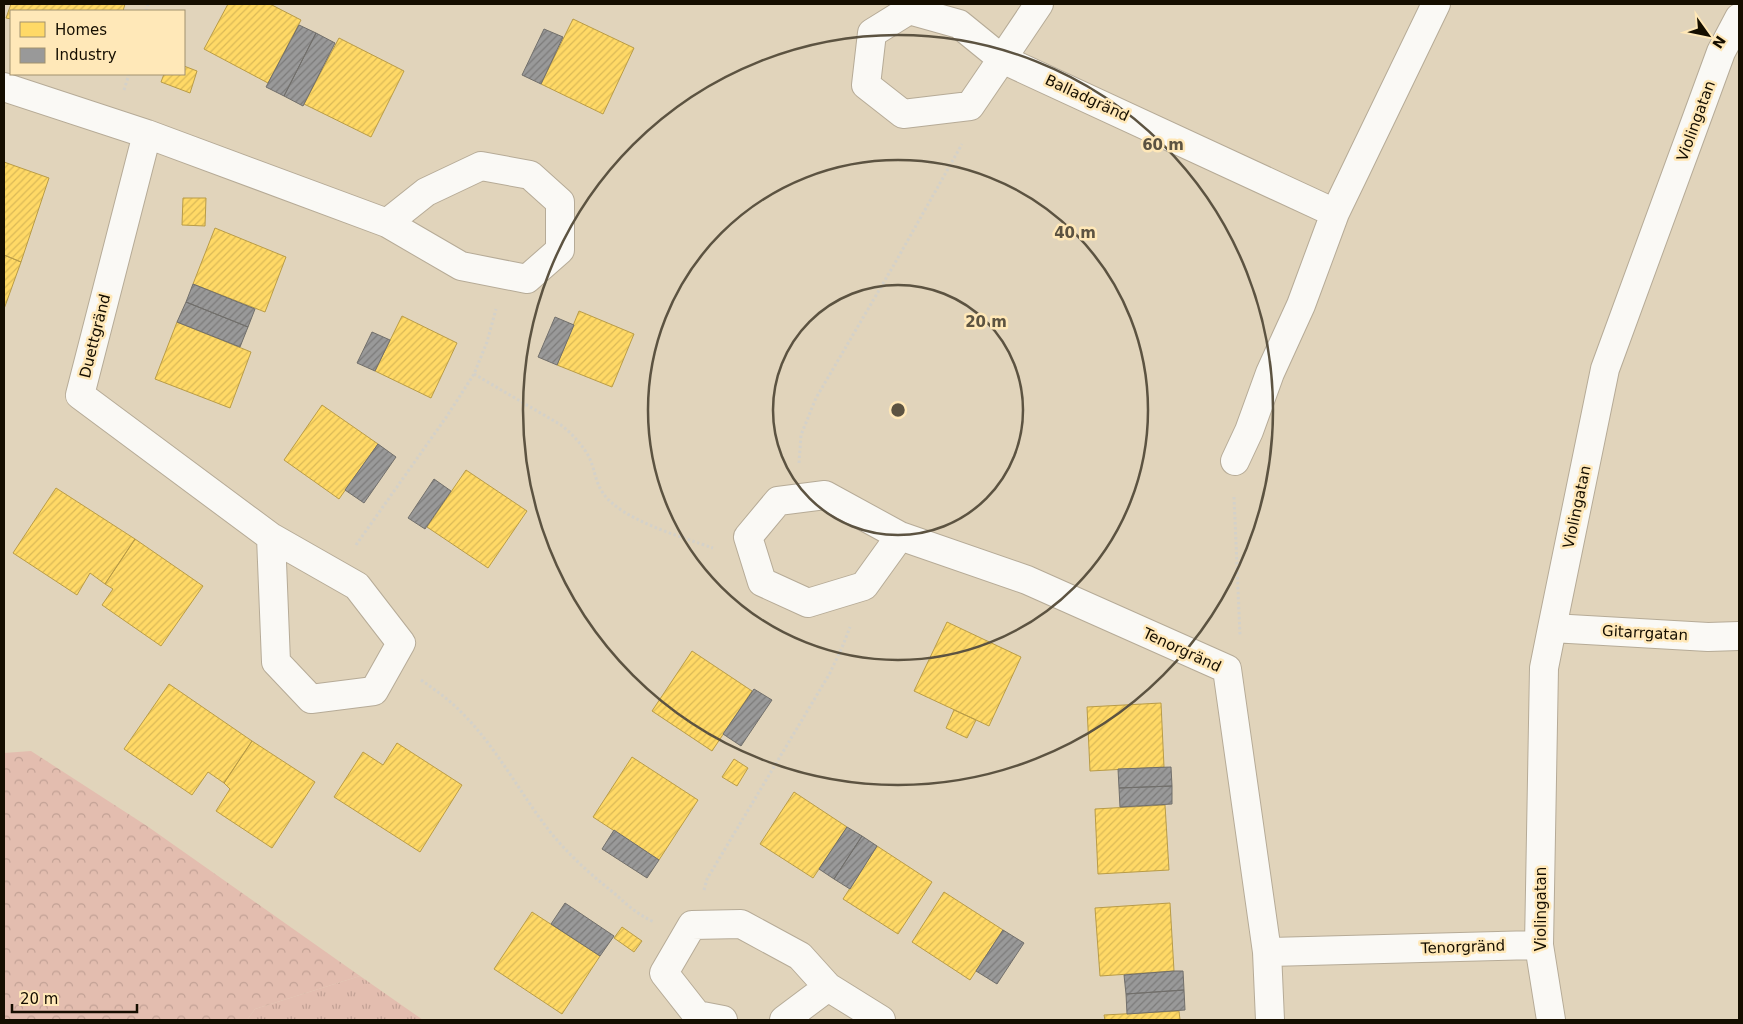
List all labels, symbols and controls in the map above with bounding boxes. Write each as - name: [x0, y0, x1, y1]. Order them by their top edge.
- legend: [10, 10, 185, 75]
- north arrow: [1683, 10, 1733, 60]
- text: Homes: [55, 21, 107, 39]
- text: N: [1709, 33, 1729, 51]
- text: Industry: [55, 46, 117, 64]
- street label: Balladgränd: [1042, 71, 1132, 125]
- street label: Violingatan: [1673, 78, 1719, 164]
- text: 60 m: [1142, 136, 1184, 154]
- text: 40 m: [1054, 224, 1096, 242]
- street label: Duettgränd: [76, 292, 114, 380]
- text: 20 m: [965, 313, 1007, 331]
- centre of rings: [889, 401, 907, 419]
- street label: Violingatan: [1559, 464, 1595, 550]
- street label: Gitarrgatan: [1602, 622, 1688, 644]
- street label: Tenorgränd: [1139, 624, 1224, 676]
- street label: Violingatan: [1532, 867, 1550, 951]
- street label: Tenorgränd: [1420, 937, 1505, 958]
- scale bar: [12, 982, 138, 1014]
- text: 20 m: [20, 990, 58, 1008]

